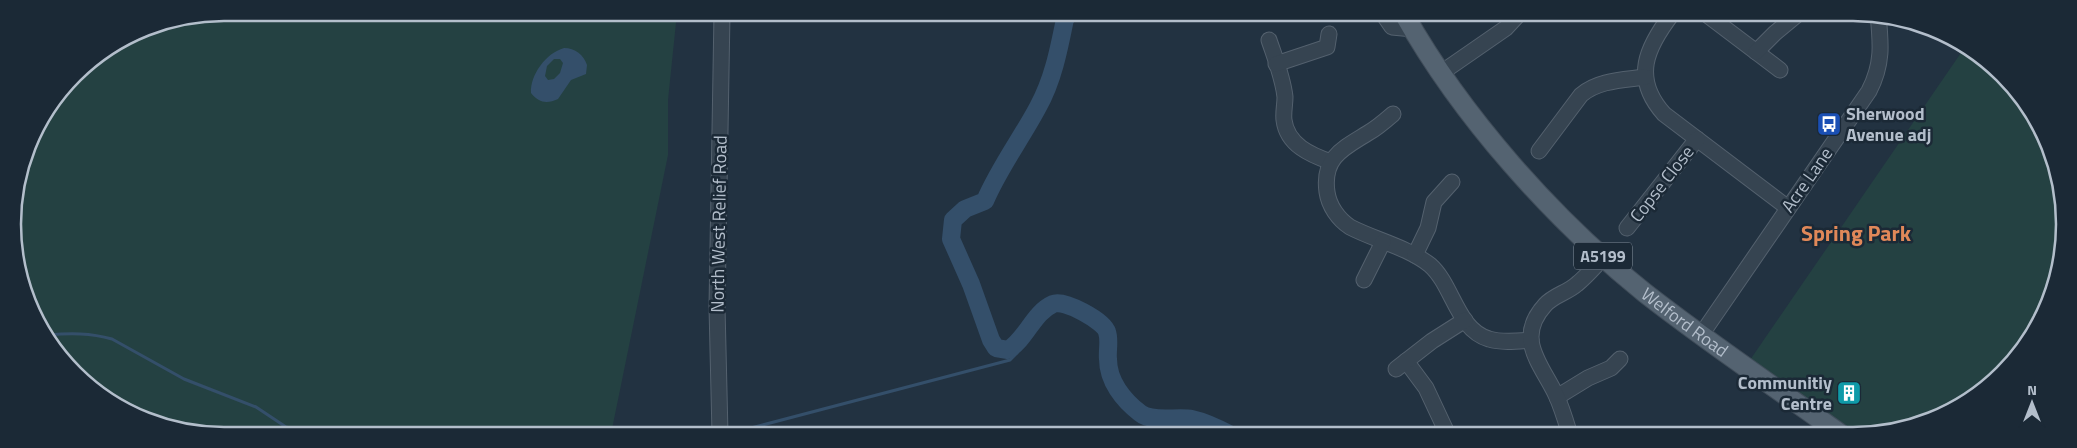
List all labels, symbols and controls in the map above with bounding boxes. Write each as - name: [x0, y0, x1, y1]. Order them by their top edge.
- place label: Sherwood Avenue adj: [1846, 100, 1931, 148]
- bus stop icon: Sherwood Avenue adj: [1816, 111, 1842, 137]
- street label: North West Relief Road: [703, 135, 734, 313]
- street label: Copse Close: [1623, 140, 1700, 228]
- street label: Acre Lane: [1774, 142, 1839, 218]
- district label: Spring Park: [1801, 216, 1912, 250]
- road number: A5199: [1574, 242, 1632, 270]
- street label: Welford Road: [1635, 281, 1734, 364]
- place label: Communitiy Centre: [1738, 369, 1832, 417]
- north arrow: [2007, 378, 2057, 428]
- text: N: [2027, 379, 2037, 400]
- building icon: Communitiy Centre: [1836, 380, 1862, 406]

